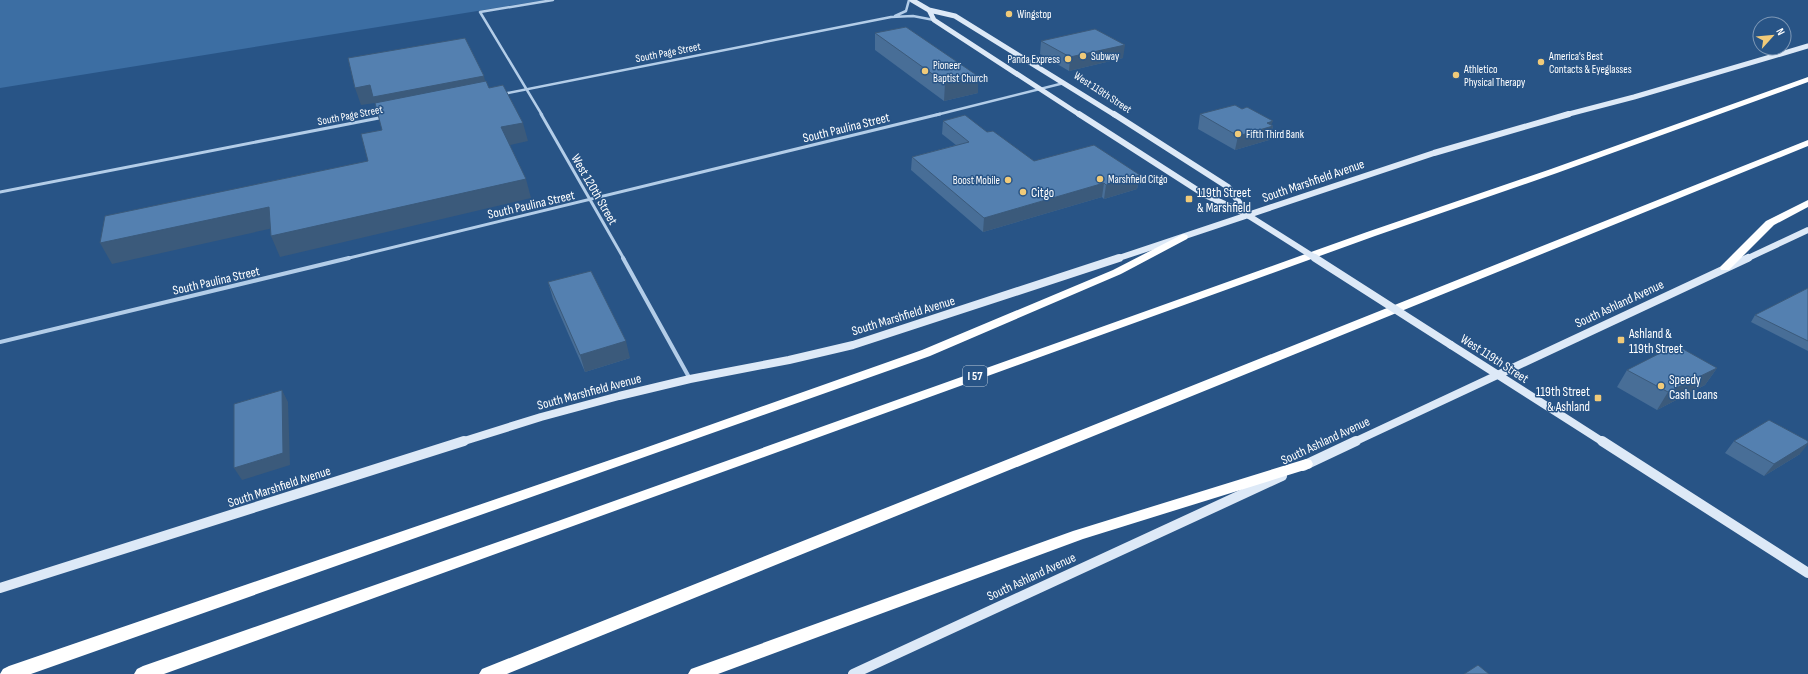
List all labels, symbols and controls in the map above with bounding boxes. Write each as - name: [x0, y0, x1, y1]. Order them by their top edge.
- place label: Wingstop: [1017, 8, 1052, 21]
- marker: Wingstop: [1004, 9, 1014, 19]
- north arrow: [1752, 16, 1792, 56]
- text: N: [1773, 26, 1788, 37]
- street label: South Page Street: [634, 40, 702, 65]
- place label: Subway: [1091, 50, 1120, 63]
- place label: America's Best Contacts & Eyeglasses: [1548, 50, 1632, 76]
- marker: Subway: [1078, 51, 1088, 61]
- place label: Panda Express: [1008, 53, 1060, 66]
- marker: Panda Express: [1063, 54, 1073, 64]
- marker: America's Best Contacts & Eyeglasses: [1536, 57, 1546, 67]
- place label: Pioneer Baptist Church: [933, 59, 988, 85]
- place label: Athletico Physical Therapy: [1463, 63, 1526, 89]
- marker: Pioneer Baptist Church: [920, 66, 930, 76]
- street label: West 119th Street: [1071, 69, 1135, 116]
- marker: Athletico Physical Therapy: [1451, 70, 1461, 80]
- street label: South Page Street: [316, 103, 384, 128]
- street label: South Paulina Street: [801, 109, 891, 146]
- place label: Fifth Third Bank: [1246, 128, 1305, 141]
- marker: Fifth Third Bank: [1233, 129, 1243, 139]
- street label: West 120th Street: [567, 151, 621, 228]
- street label: South Marshfield Avenue: [1260, 156, 1367, 206]
- place label: Marshfield Citgo: [1108, 173, 1168, 186]
- place label: Boost Mobile: [953, 174, 1000, 187]
- marker: Marshfield Citgo: [1095, 174, 1105, 184]
- marker: Boost Mobile: [1003, 175, 1013, 185]
- place label: Citgo: [1031, 185, 1054, 201]
- place label: 119th Street & Marshfield: [1197, 185, 1251, 216]
- street label: South Paulina Street: [486, 187, 576, 223]
- marker: Citgo: [1018, 187, 1028, 197]
- marker: 119th Street & Marshfield: [1184, 194, 1194, 204]
- street label: South Paulina Street: [171, 263, 261, 299]
- street label: South Ashland Avenue: [1572, 276, 1666, 331]
- street label: South Marshfield Avenue: [850, 293, 957, 339]
- place label: Ashland & 119th Street: [1628, 326, 1683, 357]
- street label: West 119th Street: [1457, 331, 1532, 387]
- marker: Ashland & 119th Street: [1616, 335, 1626, 345]
- road number: I 57: [963, 366, 987, 386]
- street label: South Marshfield Avenue: [535, 370, 643, 414]
- place label: Speedy Cash Loans: [1669, 372, 1718, 403]
- marker: Speedy Cash Loans: [1656, 381, 1666, 391]
- place label: 119th Street & Ashland: [1536, 384, 1590, 415]
- marker: 119th Street & Ashland: [1593, 393, 1603, 403]
- street label: South Ashland Avenue: [1278, 413, 1372, 468]
- street label: South Marshfield Avenue: [226, 463, 333, 511]
- street label: South Ashland Avenue: [984, 549, 1078, 604]

